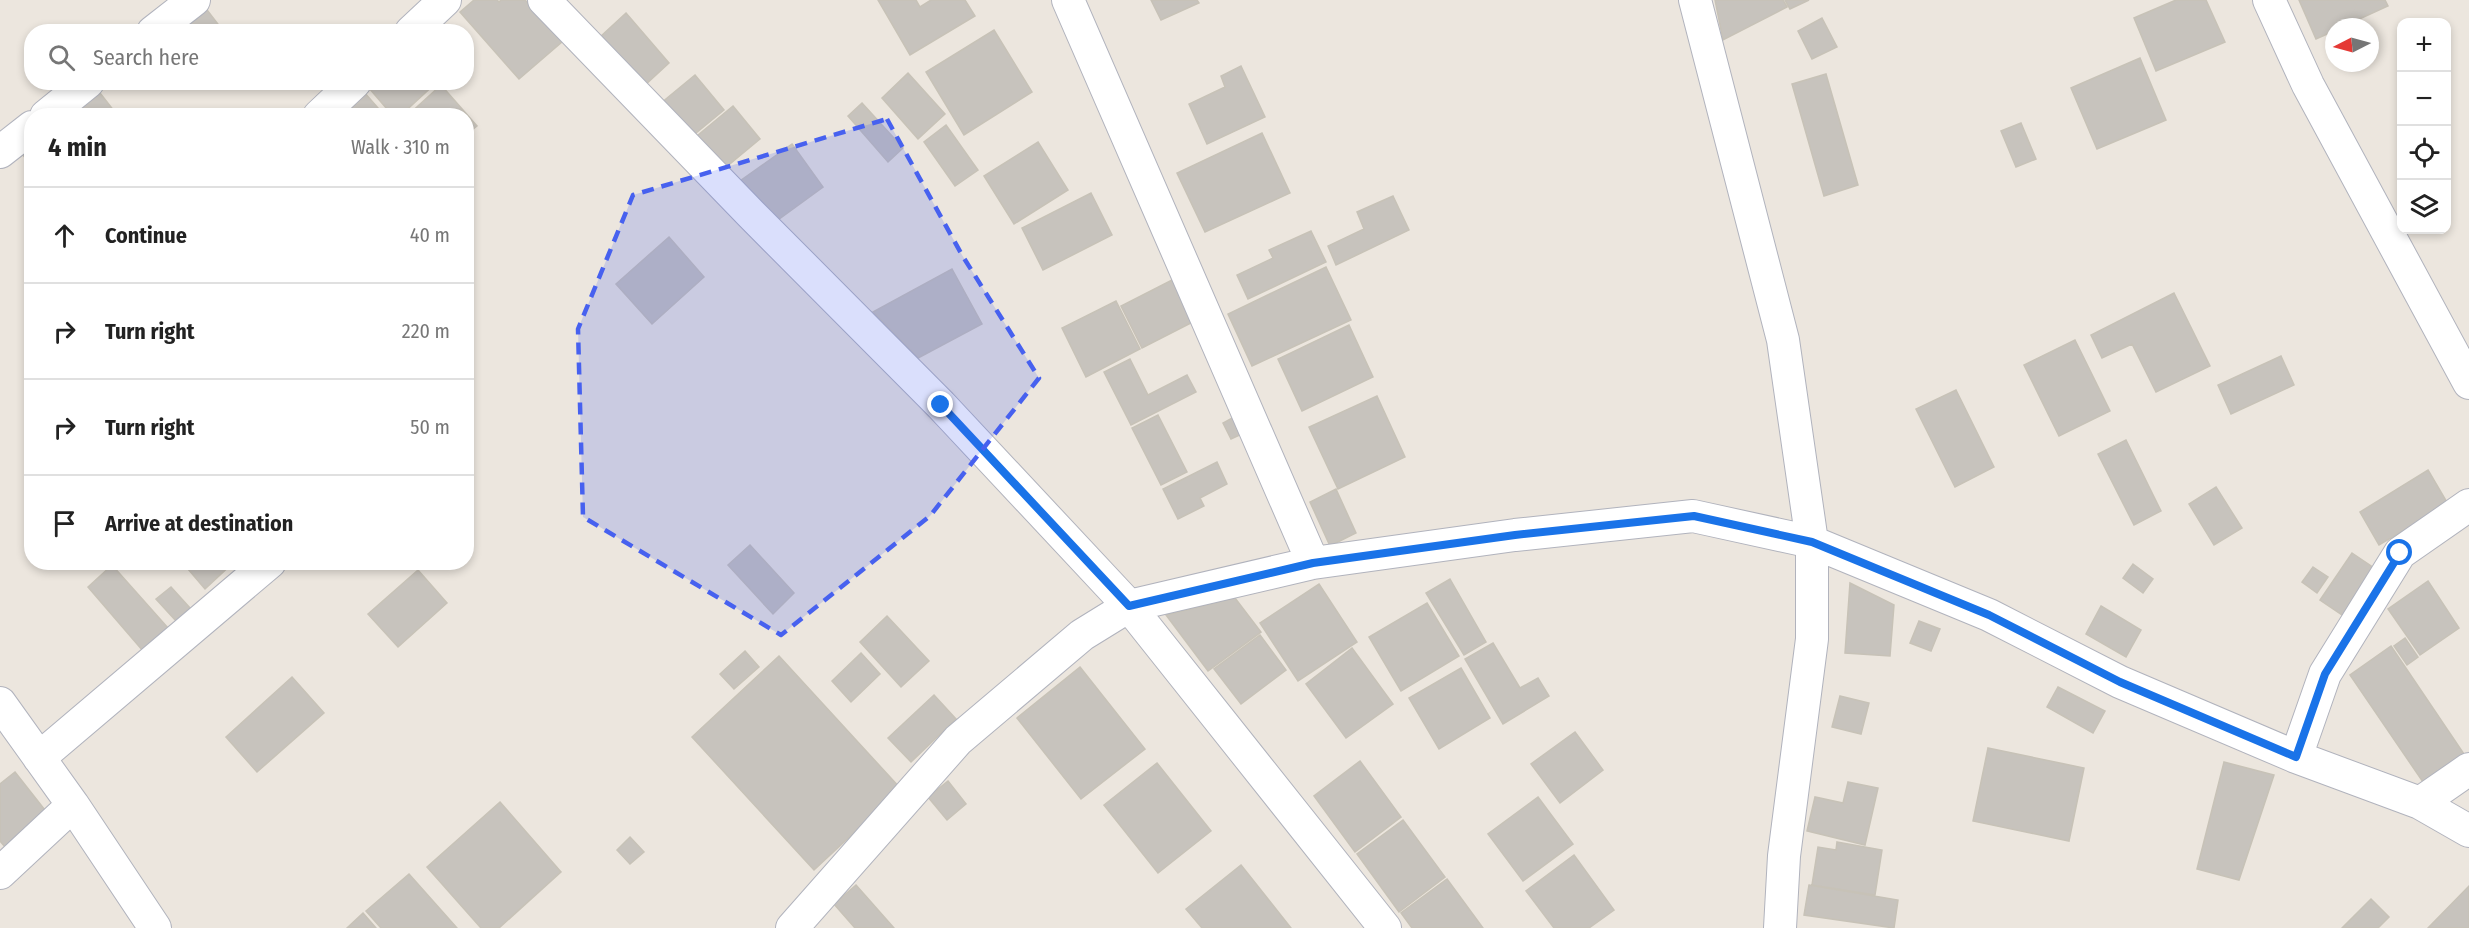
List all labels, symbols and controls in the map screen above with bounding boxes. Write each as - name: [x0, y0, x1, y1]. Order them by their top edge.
- north arrow: [2325, 18, 2379, 72]
- map controls: [2397, 18, 2451, 234]
- button: +: [2397, 18, 2451, 72]
- search box: [24, 24, 474, 90]
- icon: search: [45, 41, 78, 74]
- text: Search here: [93, 44, 199, 71]
- button: −: [2397, 72, 2451, 126]
- button: locate: [2397, 126, 2451, 180]
- text: 4 min: [48, 132, 107, 163]
- text: Walk · 310 m: [351, 135, 450, 159]
- button: layers: [2397, 180, 2451, 234]
- icon: ahead: [48, 219, 81, 252]
- text: Continue: [105, 222, 187, 249]
- text: 40 m: [410, 223, 450, 247]
- icon: right: [48, 315, 81, 348]
- text: Turn right: [105, 318, 194, 345]
- text: 220 m: [402, 319, 450, 343]
- route end: [927, 391, 953, 417]
- icon: right: [48, 411, 81, 444]
- text: Turn right: [105, 414, 194, 441]
- text: 50 m: [410, 415, 450, 439]
- icon: arrive: [48, 507, 81, 540]
- text: Arrive at destination: [105, 510, 293, 537]
- route start: [2386, 539, 2412, 565]

